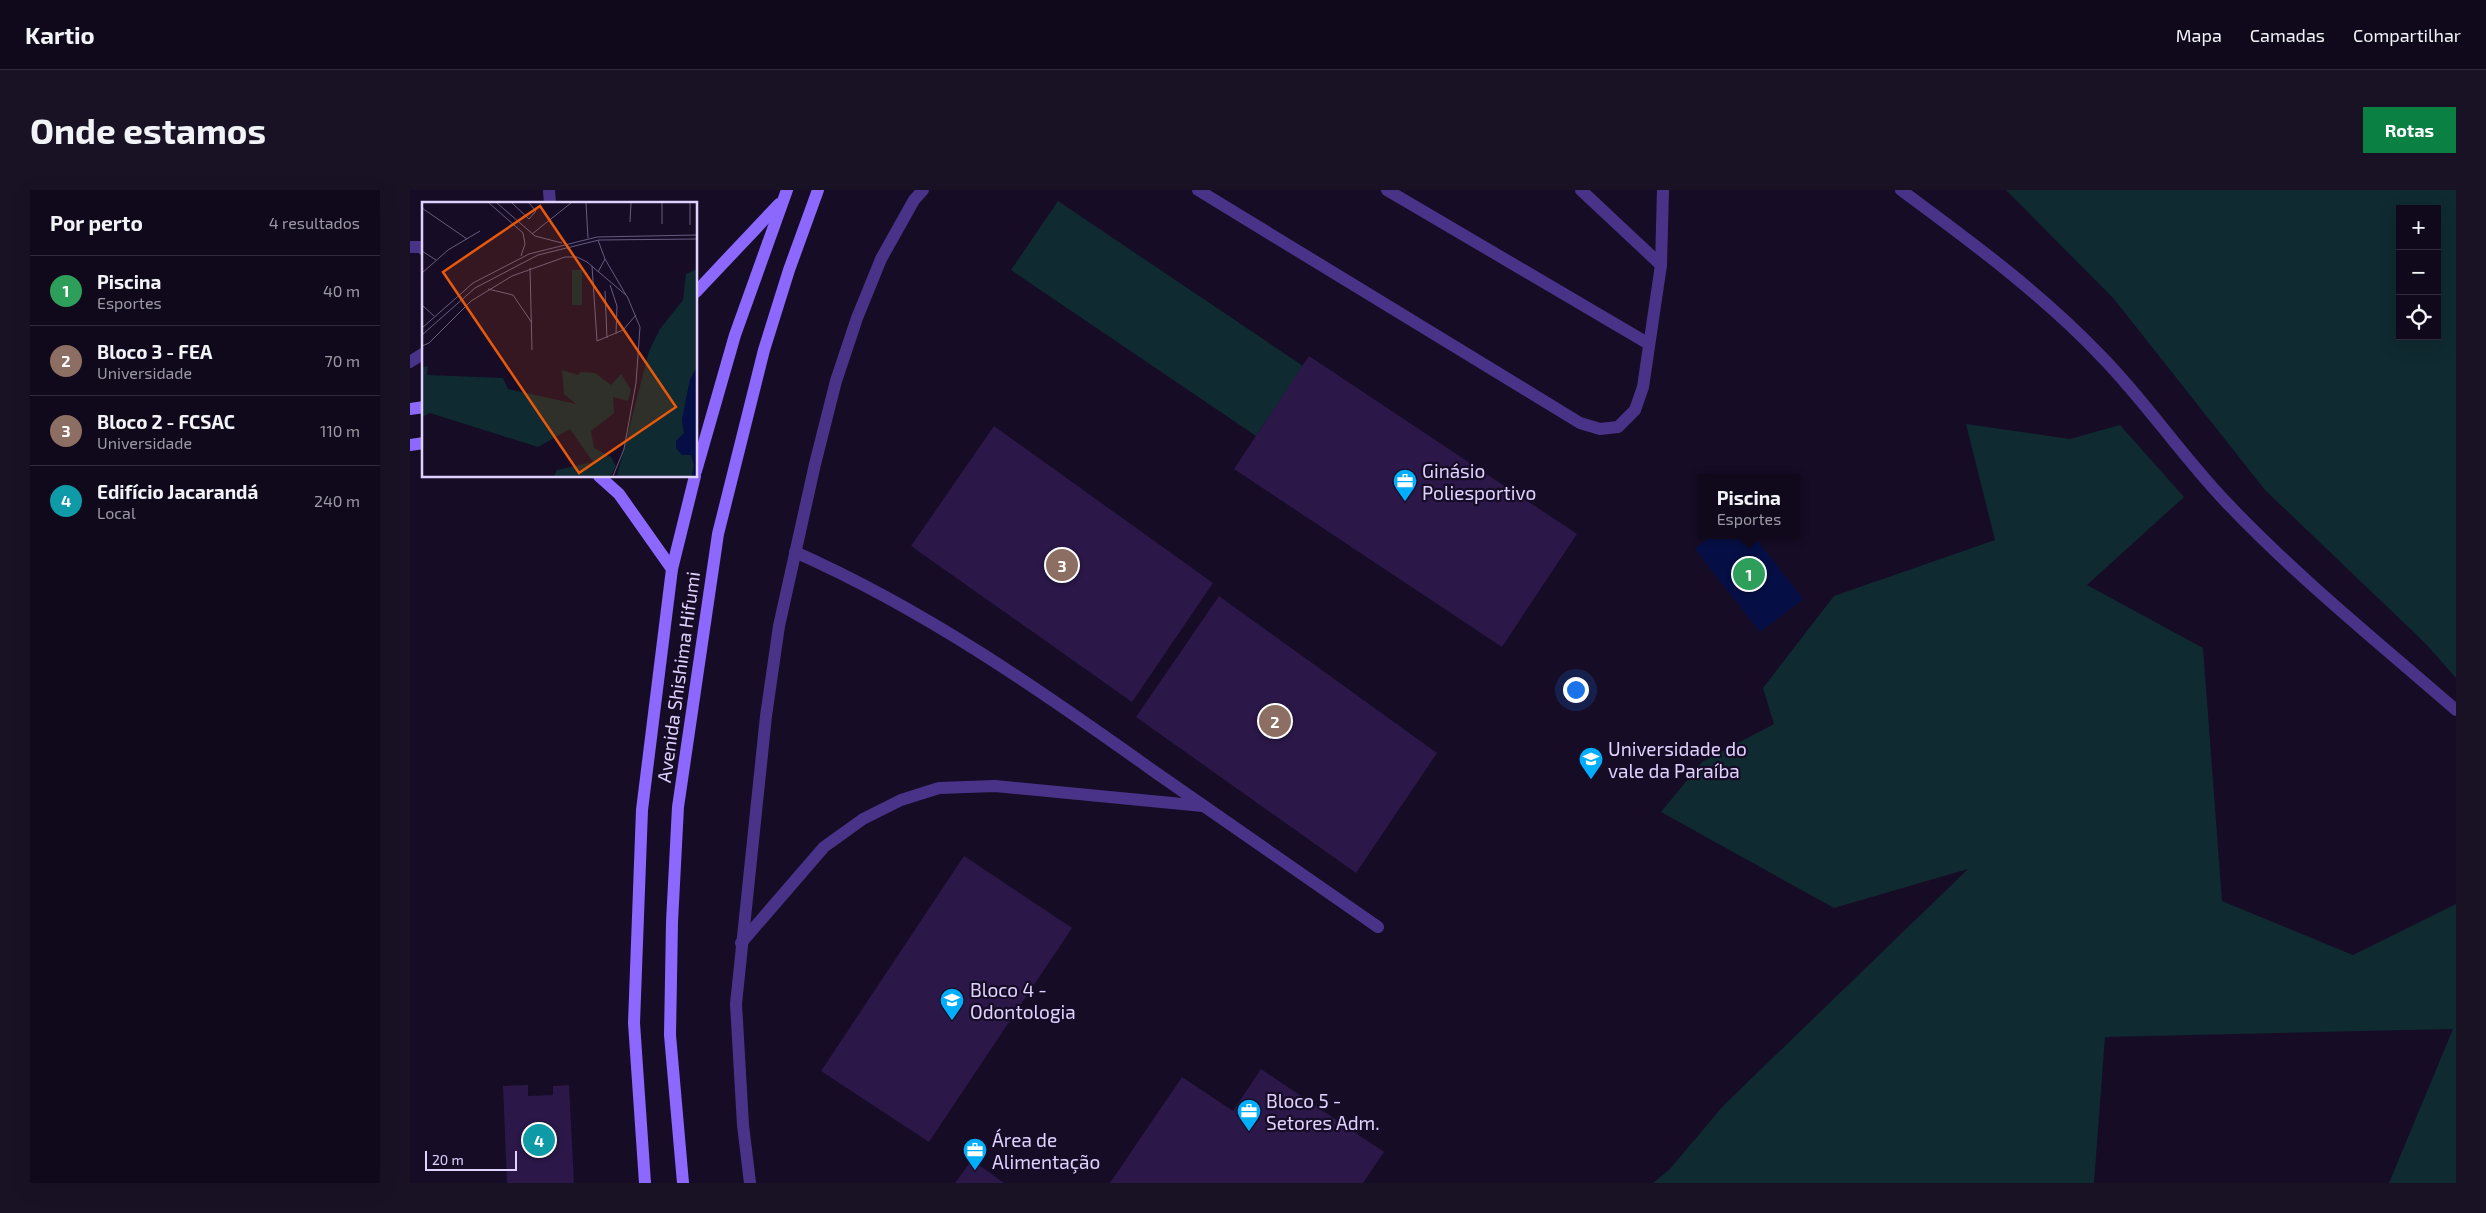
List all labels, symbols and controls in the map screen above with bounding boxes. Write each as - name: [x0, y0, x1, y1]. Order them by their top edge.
- text: Kartio: [25, 20, 95, 49]
- text: Mapa: [2176, 24, 2222, 46]
- text: Camadas: [2250, 24, 2325, 46]
- text: Compartilhar: [2353, 24, 2461, 46]
- button: Rotas: [2363, 107, 2456, 153]
- text: Onde estamos: [30, 109, 266, 151]
- inset map: [422, 202, 698, 478]
- map controls: [2396, 205, 2441, 340]
- button: +: [2396, 205, 2441, 250]
- text: Por perto: [50, 210, 143, 235]
- text: 4 resultados: [269, 213, 360, 232]
- button: −: [2396, 250, 2441, 295]
- text: Piscina: [97, 270, 161, 293]
- text: 1: [63, 281, 69, 300]
- text: 40 m: [323, 281, 360, 300]
- text: Esportes: [97, 293, 162, 312]
- button: locate: [2396, 295, 2441, 340]
- text: Bloco 3 - FEA: [97, 340, 212, 363]
- text: 2: [61, 351, 71, 370]
- text: 70 m: [325, 351, 360, 370]
- text: Universidade: [97, 363, 192, 382]
- text: Bloco 2 - FCSAC: [97, 410, 235, 433]
- text: 3: [61, 421, 71, 440]
- text: 110 m: [320, 421, 360, 440]
- text: Universidade: [97, 433, 192, 452]
- place label: Ginásio Poliesportivo: [1422, 459, 1536, 504]
- office icon: Ginásio Poliesportivo: [1392, 468, 1418, 502]
- popup: [1698, 474, 1800, 539]
- text: Edifício Jacarandá: [97, 480, 258, 503]
- text: Piscina: [1717, 486, 1781, 509]
- text: 4: [61, 491, 71, 510]
- text: 240 m: [314, 491, 360, 510]
- text: Local: [97, 503, 136, 522]
- text: Esportes: [1717, 509, 1781, 528]
- pin: 3: [1046, 546, 1078, 584]
- pin: 1: [1733, 555, 1765, 593]
- street label: Avenida Shishima Hifumi: [652, 570, 704, 784]
- your location: [1563, 677, 1589, 703]
- pin: 2: [1259, 702, 1291, 740]
- place label: Universidade do vale da Paraíba: [1608, 737, 1747, 782]
- school or university icon: Universidade do vale da Paraíba: [1578, 746, 1604, 780]
- place label: Bloco 4 - Odontologia: [970, 978, 1076, 1023]
- school or university icon: Bloco 4 - Odontologia: [939, 987, 965, 1021]
- place label: Bloco 5 - Setores Adm.: [1266, 1089, 1380, 1134]
- office icon: Bloco 5 - Setores Adm.: [1236, 1098, 1262, 1132]
- pin: 4: [523, 1121, 555, 1159]
- place label: Área de Alimentação: [992, 1128, 1100, 1174]
- office icon: Área de Alimentação: [962, 1137, 988, 1171]
- scale bar: [425, 1148, 518, 1171]
- text: 20 m: [432, 1151, 464, 1168]

